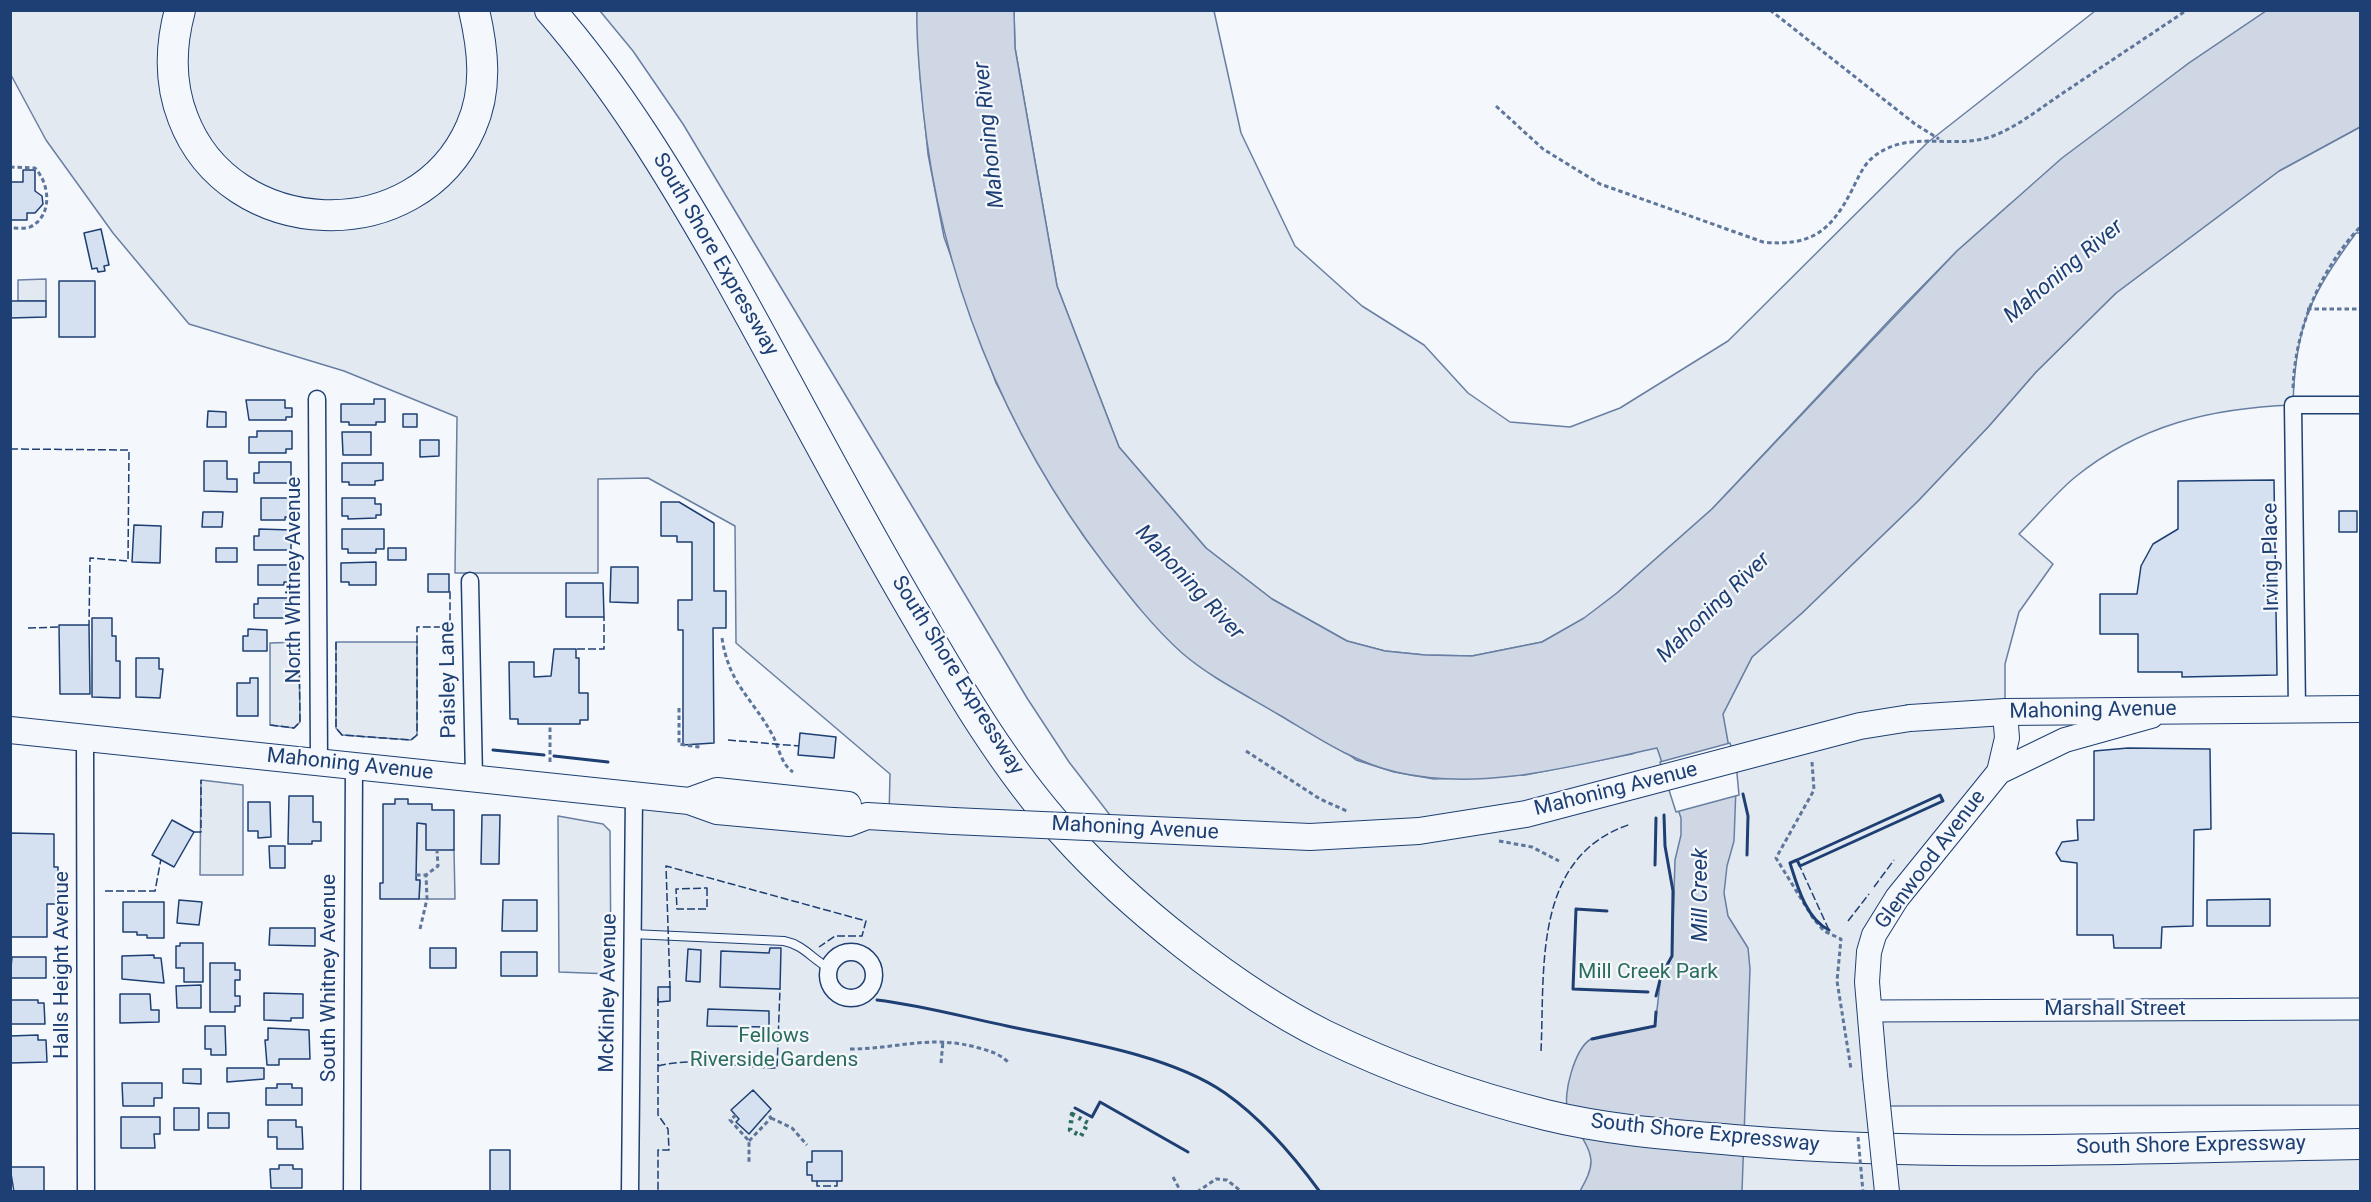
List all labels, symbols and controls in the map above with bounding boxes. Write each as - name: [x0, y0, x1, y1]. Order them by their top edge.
- water label: Mahoning River: [969, 60, 1011, 210]
- street label: South Shore Expressway: [647, 149, 783, 361]
- water label: Mahoning River: [1999, 215, 2129, 329]
- street label: North Whitney Avenue: [282, 477, 308, 683]
- street label: Irving Place: [2258, 502, 2286, 612]
- water label: Mahoning River: [1129, 520, 1249, 646]
- water label: Mahoning River: [1652, 547, 1776, 669]
- street label: South Shore Expressway: [885, 572, 1029, 780]
- street label: Paisley Lane: [435, 621, 463, 739]
- street label: Mahoning Avenue: [2009, 697, 2177, 725]
- street label: Mahoning Avenue: [266, 744, 434, 786]
- street label: Mahoning Avenue: [1532, 758, 1700, 822]
- street label: Glenwood Avenue: [1871, 785, 1991, 935]
- street label: Mahoning Avenue: [1051, 812, 1219, 846]
- water label: Mill Creek: [1688, 848, 1714, 942]
- street label: Halls Height Avenue: [50, 871, 76, 1059]
- street label: South Whitney Avenue: [317, 874, 343, 1082]
- street label: McKinley Avenue: [595, 913, 623, 1073]
- park label: Mill Creek Park: [1578, 960, 1718, 986]
- street label: Marshall Street: [2044, 997, 2186, 1023]
- park label: Fellows Riverside Gardens: [690, 1024, 858, 1074]
- street label: South Shore Expressway: [1589, 1109, 1821, 1159]
- street label: South Shore Expressway: [2076, 1131, 2306, 1161]

